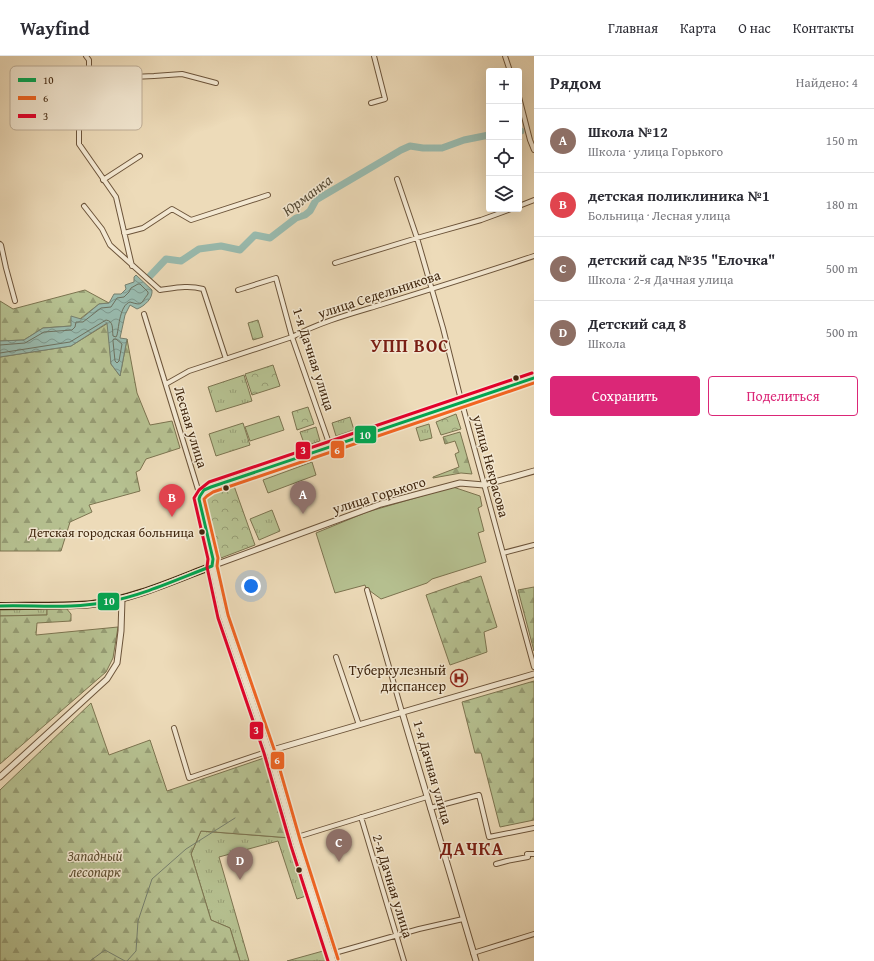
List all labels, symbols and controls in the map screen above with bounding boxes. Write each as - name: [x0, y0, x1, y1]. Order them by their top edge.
- text: Wayfind: [20, 14, 90, 42]
- text: Главная: [608, 18, 658, 38]
- text: Карта: [680, 18, 716, 38]
- text: О нас: [738, 18, 771, 38]
- text: Контакты: [793, 18, 854, 38]
- legend: [10, 66, 142, 130]
- map controls: [486, 68, 522, 212]
- button: +: [486, 68, 522, 104]
- text: Рядом: [550, 70, 601, 95]
- text: 10: [43, 72, 54, 88]
- text: Найдено: 4: [796, 73, 858, 92]
- text: 6: [43, 90, 48, 106]
- button: −: [486, 104, 522, 140]
- text: 3: [43, 108, 48, 124]
- text: Школа №12: [588, 121, 668, 142]
- text: A: [559, 131, 567, 150]
- text: 150 m: [826, 131, 858, 150]
- button: locate: [486, 140, 522, 176]
- text: Школа · улица Горького: [588, 142, 723, 161]
- water label: Юрманка: [278, 169, 336, 221]
- button: layers: [486, 176, 522, 212]
- text: детская поликлиника №1: [588, 185, 770, 206]
- text: B: [559, 195, 567, 214]
- text: 180 m: [826, 195, 858, 214]
- text: Больница · Лесная улица: [588, 206, 730, 225]
- text: детский сад №35 "Елочка": [588, 249, 775, 270]
- text: C: [559, 259, 567, 278]
- text: 500 m: [826, 259, 858, 278]
- street label: улица Седельникова: [314, 265, 443, 324]
- text: Школа · 2-я Дачная улица: [588, 270, 733, 289]
- street label: 1-я Дачная улица: [288, 305, 340, 414]
- text: Детский сад 8: [588, 313, 686, 334]
- text: D: [559, 323, 567, 342]
- text: 500 m: [826, 323, 858, 342]
- district label: УПП ВОС: [371, 332, 450, 359]
- text: Школа: [588, 334, 626, 353]
- unlabelled marker: [511, 373, 521, 383]
- button: Сохранить: [550, 376, 700, 416]
- button: Поделиться: [708, 376, 858, 416]
- street label: Лесная улица: [169, 384, 213, 471]
- street label: улица Некрасова: [467, 412, 514, 520]
- line badge: 10: [354, 425, 377, 444]
- text: 10: [359, 427, 371, 443]
- line badge: 6: [330, 440, 345, 459]
- line badge: 3: [295, 441, 311, 460]
- text: 3: [300, 442, 306, 458]
- text: 6: [334, 442, 340, 458]
- street label: улица Горького: [329, 471, 428, 519]
- pin: A: [290, 481, 316, 514]
- unlabelled marker: [221, 483, 231, 493]
- pin: B: [159, 484, 185, 517]
- place label: Детская городская больница: [28, 523, 195, 542]
- marker: Детская городская больница: [197, 527, 207, 537]
- your location: [241, 576, 261, 596]
- line badge: 10: [97, 592, 120, 611]
- text: 10: [103, 593, 115, 609]
- place label: Туберкулезный диспансер: [349, 660, 446, 696]
- hospital icon: Туберкулезный диспансер: [449, 668, 469, 688]
- street label: 1-я Дачная улица: [409, 718, 458, 827]
- line badge: 3: [249, 721, 264, 740]
- text: 3: [253, 722, 259, 738]
- line badge: 6: [270, 751, 285, 770]
- text: 6: [274, 752, 280, 768]
- pin: C: [326, 829, 352, 862]
- street label: 2-я Дачная улица: [368, 832, 418, 941]
- district label: ДАЧКА: [439, 835, 504, 862]
- park label: Западный лесопарк: [67, 846, 123, 882]
- pin: D: [227, 847, 253, 880]
- unlabelled marker: [294, 865, 304, 875]

